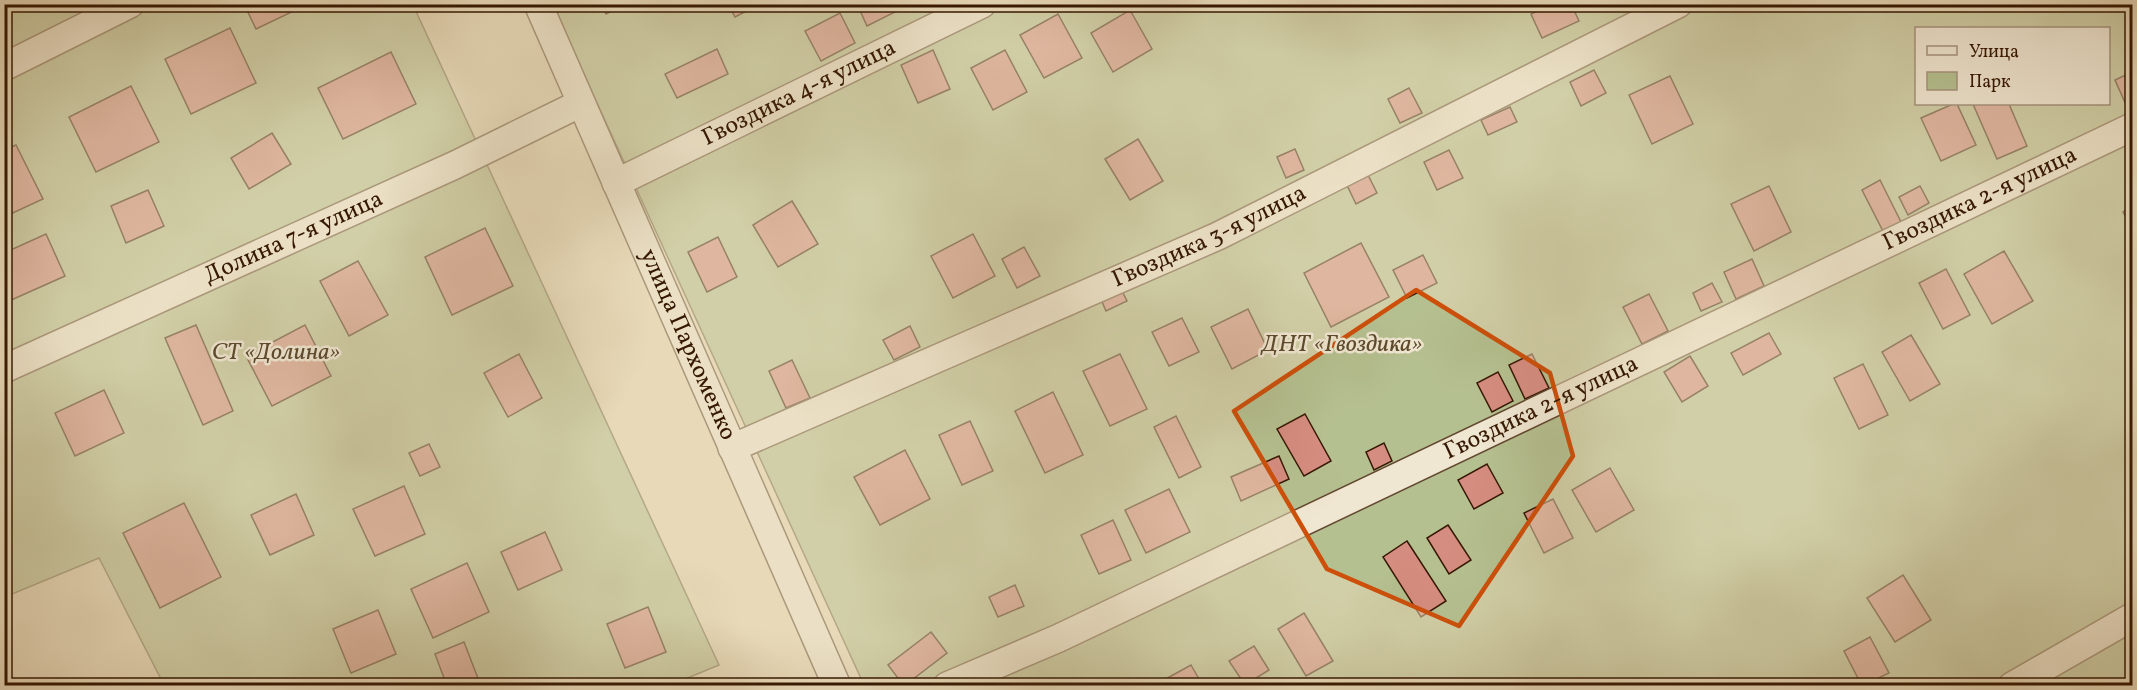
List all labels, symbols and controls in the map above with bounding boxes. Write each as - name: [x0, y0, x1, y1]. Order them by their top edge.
- legend: [1915, 27, 2110, 105]
- street label: Гвоздика 4-я улица: [696, 31, 902, 155]
- text: Улица: [1969, 40, 2019, 65]
- text: Парк: [1969, 70, 2011, 95]
- street label: Гвоздика 2-я улица: [1877, 138, 2083, 260]
- street label: Гвоздика 3-я улица: [1107, 177, 1313, 297]
- street label: Долина 7-я улица: [199, 183, 389, 293]
- street label: улица Пархоменко: [630, 243, 744, 446]
- park label: ДНТ «Гвоздика»: [1260, 328, 1422, 362]
- park label: СТ «Долина»: [212, 336, 340, 370]
- street label: Гвоздика 2-я улица: [1438, 347, 1644, 469]

